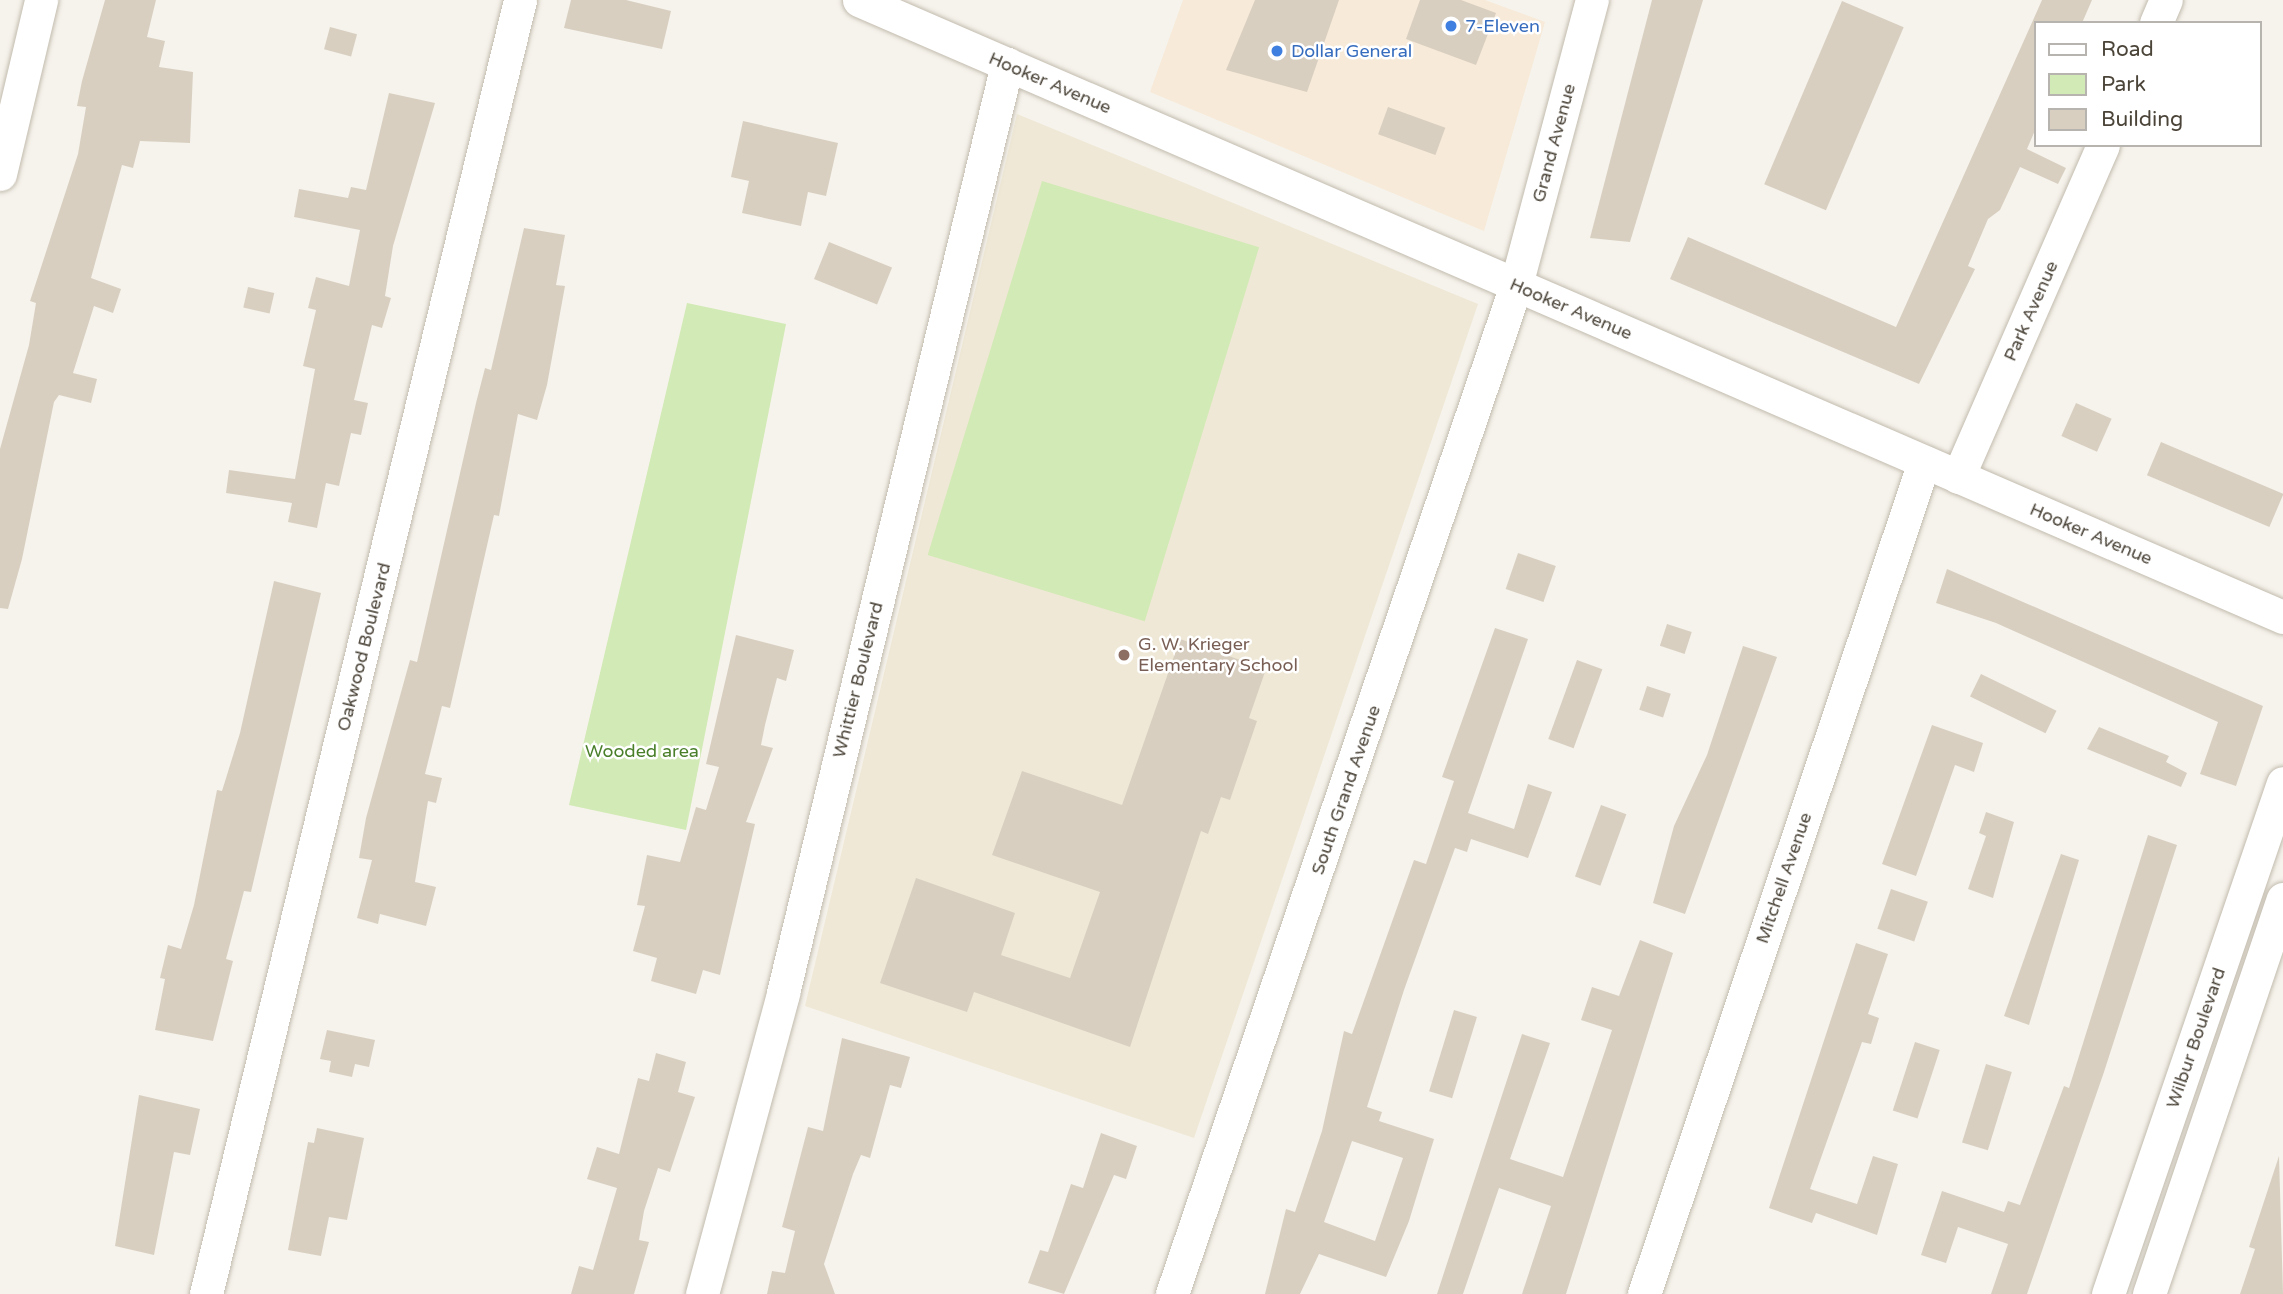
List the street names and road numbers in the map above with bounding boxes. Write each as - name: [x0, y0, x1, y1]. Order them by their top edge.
- street label: Hooker Avenue: [985, 47, 1115, 119]
- street label: Grand Avenue: [1528, 81, 1580, 205]
- street label: Park Avenue: [1999, 257, 2063, 365]
- street label: Hooker Avenue: [1506, 273, 1636, 345]
- street label: Hooker Avenue: [2026, 498, 2156, 570]
- street label: Oakwood Boulevard: [333, 561, 395, 733]
- street label: Whittier Boulevard: [828, 600, 888, 760]
- street label: South Grand Avenue: [1307, 703, 1385, 877]
- street label: Mitchell Avenue: [1751, 810, 1817, 946]
- street label: Wilbur Boulevard: [2162, 965, 2230, 1111]

